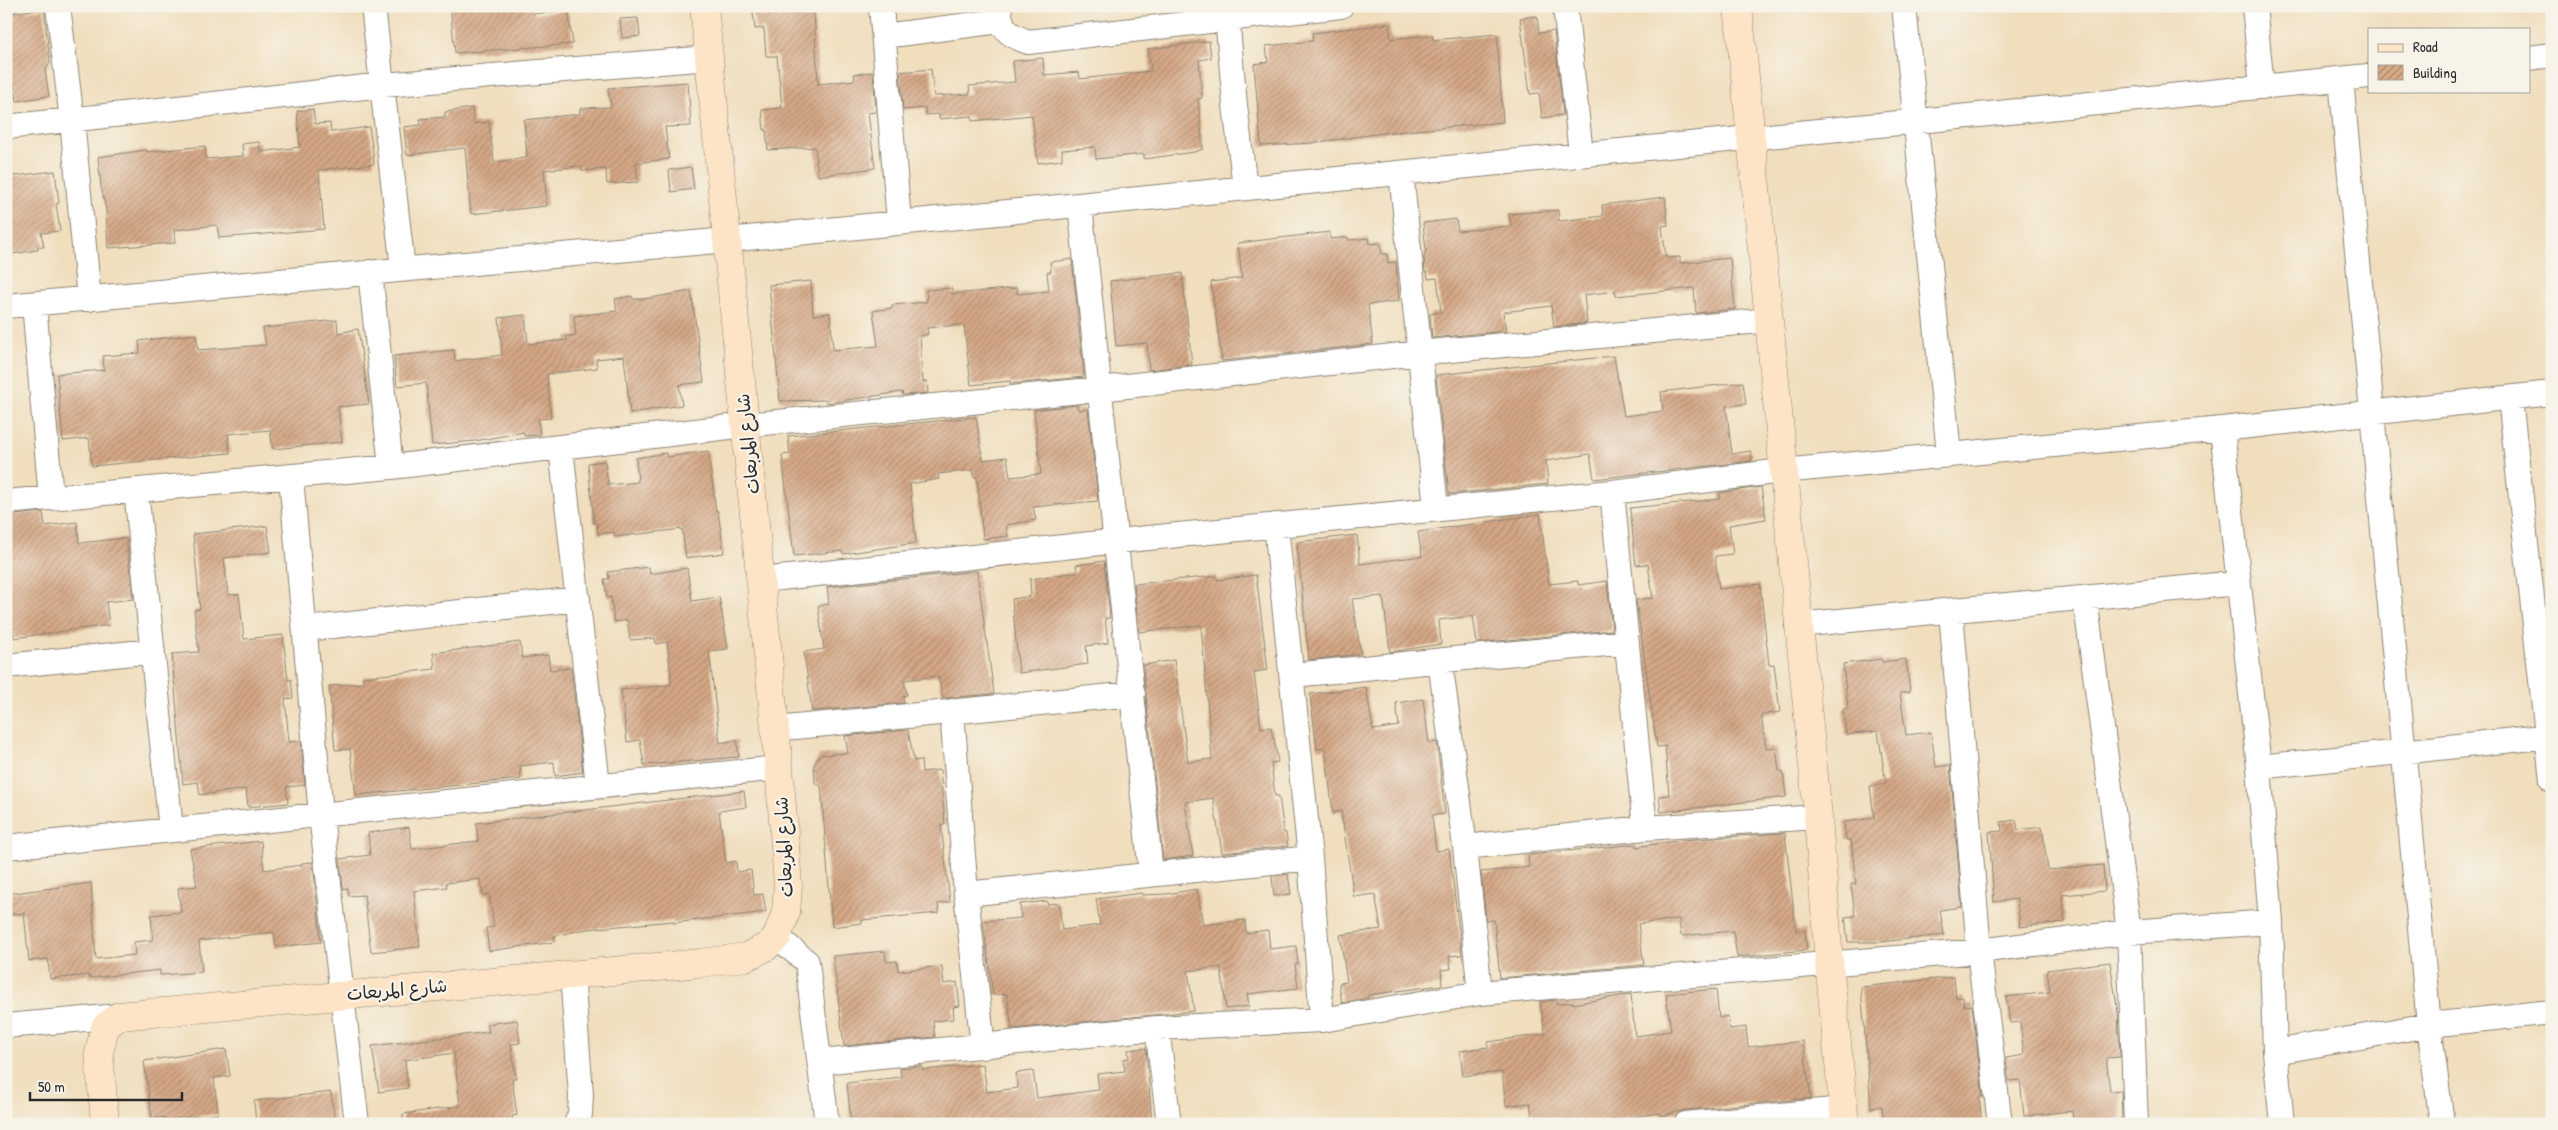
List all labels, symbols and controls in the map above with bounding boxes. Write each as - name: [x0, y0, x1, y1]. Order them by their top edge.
- legend: [2368, 28, 2530, 92]
- text: Road: [2413, 36, 2438, 57]
- text: Building: [2413, 62, 2457, 83]
- street label: شارع المربعات: [730, 393, 765, 495]
- street label: شارع المربعات: [768, 796, 799, 898]
- street label: شارع المربعات: [346, 973, 448, 1006]
- scale bar: [30, 1070, 182, 1102]
- text: 50 m: [38, 1076, 65, 1097]

